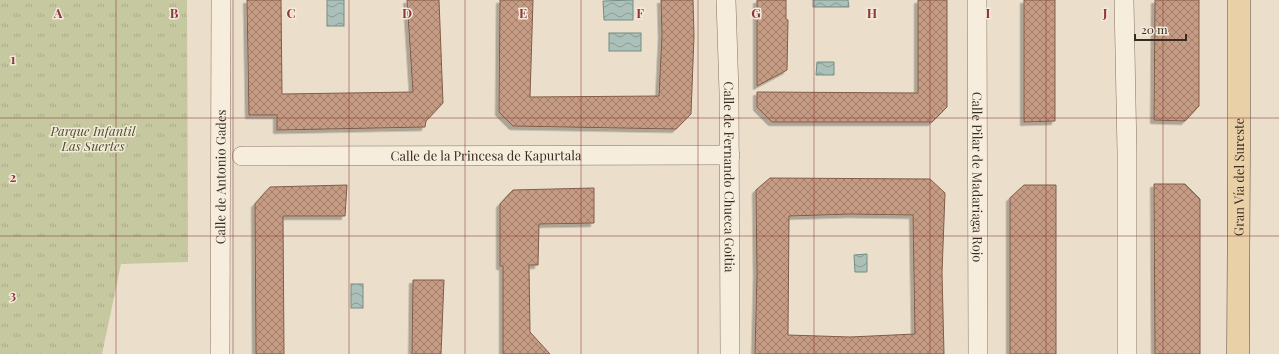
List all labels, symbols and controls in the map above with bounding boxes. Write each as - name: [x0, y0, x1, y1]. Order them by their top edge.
- text: A: [53, 4, 63, 21]
- text: B: [170, 4, 179, 21]
- text: C: [286, 4, 296, 21]
- text: D: [402, 4, 412, 21]
- text: E: [519, 4, 527, 21]
- text: F: [636, 4, 644, 21]
- text: G: [751, 4, 761, 21]
- text: H: [867, 4, 877, 21]
- text: I: [986, 4, 991, 21]
- text: J: [1102, 4, 1108, 21]
- scale bar: [1135, 16, 1186, 42]
- text: 20 m: [1141, 21, 1168, 37]
- text: 1: [11, 50, 16, 67]
- street label: Calle de Fernando Chueca Goitia: [721, 81, 739, 273]
- street label: Calle Pilar de Madariaga Rojo: [969, 92, 987, 262]
- street label: Calle de Antonio Gades: [211, 109, 229, 244]
- street label: Gran Vía del Sureste: [1230, 117, 1247, 236]
- park label: Parque Infantil Las Suertes: [50, 122, 137, 154]
- street label: Calle de la Princesa de Kapurtala: [391, 146, 582, 164]
- text: 2: [10, 168, 17, 185]
- text: 3: [10, 286, 16, 303]

